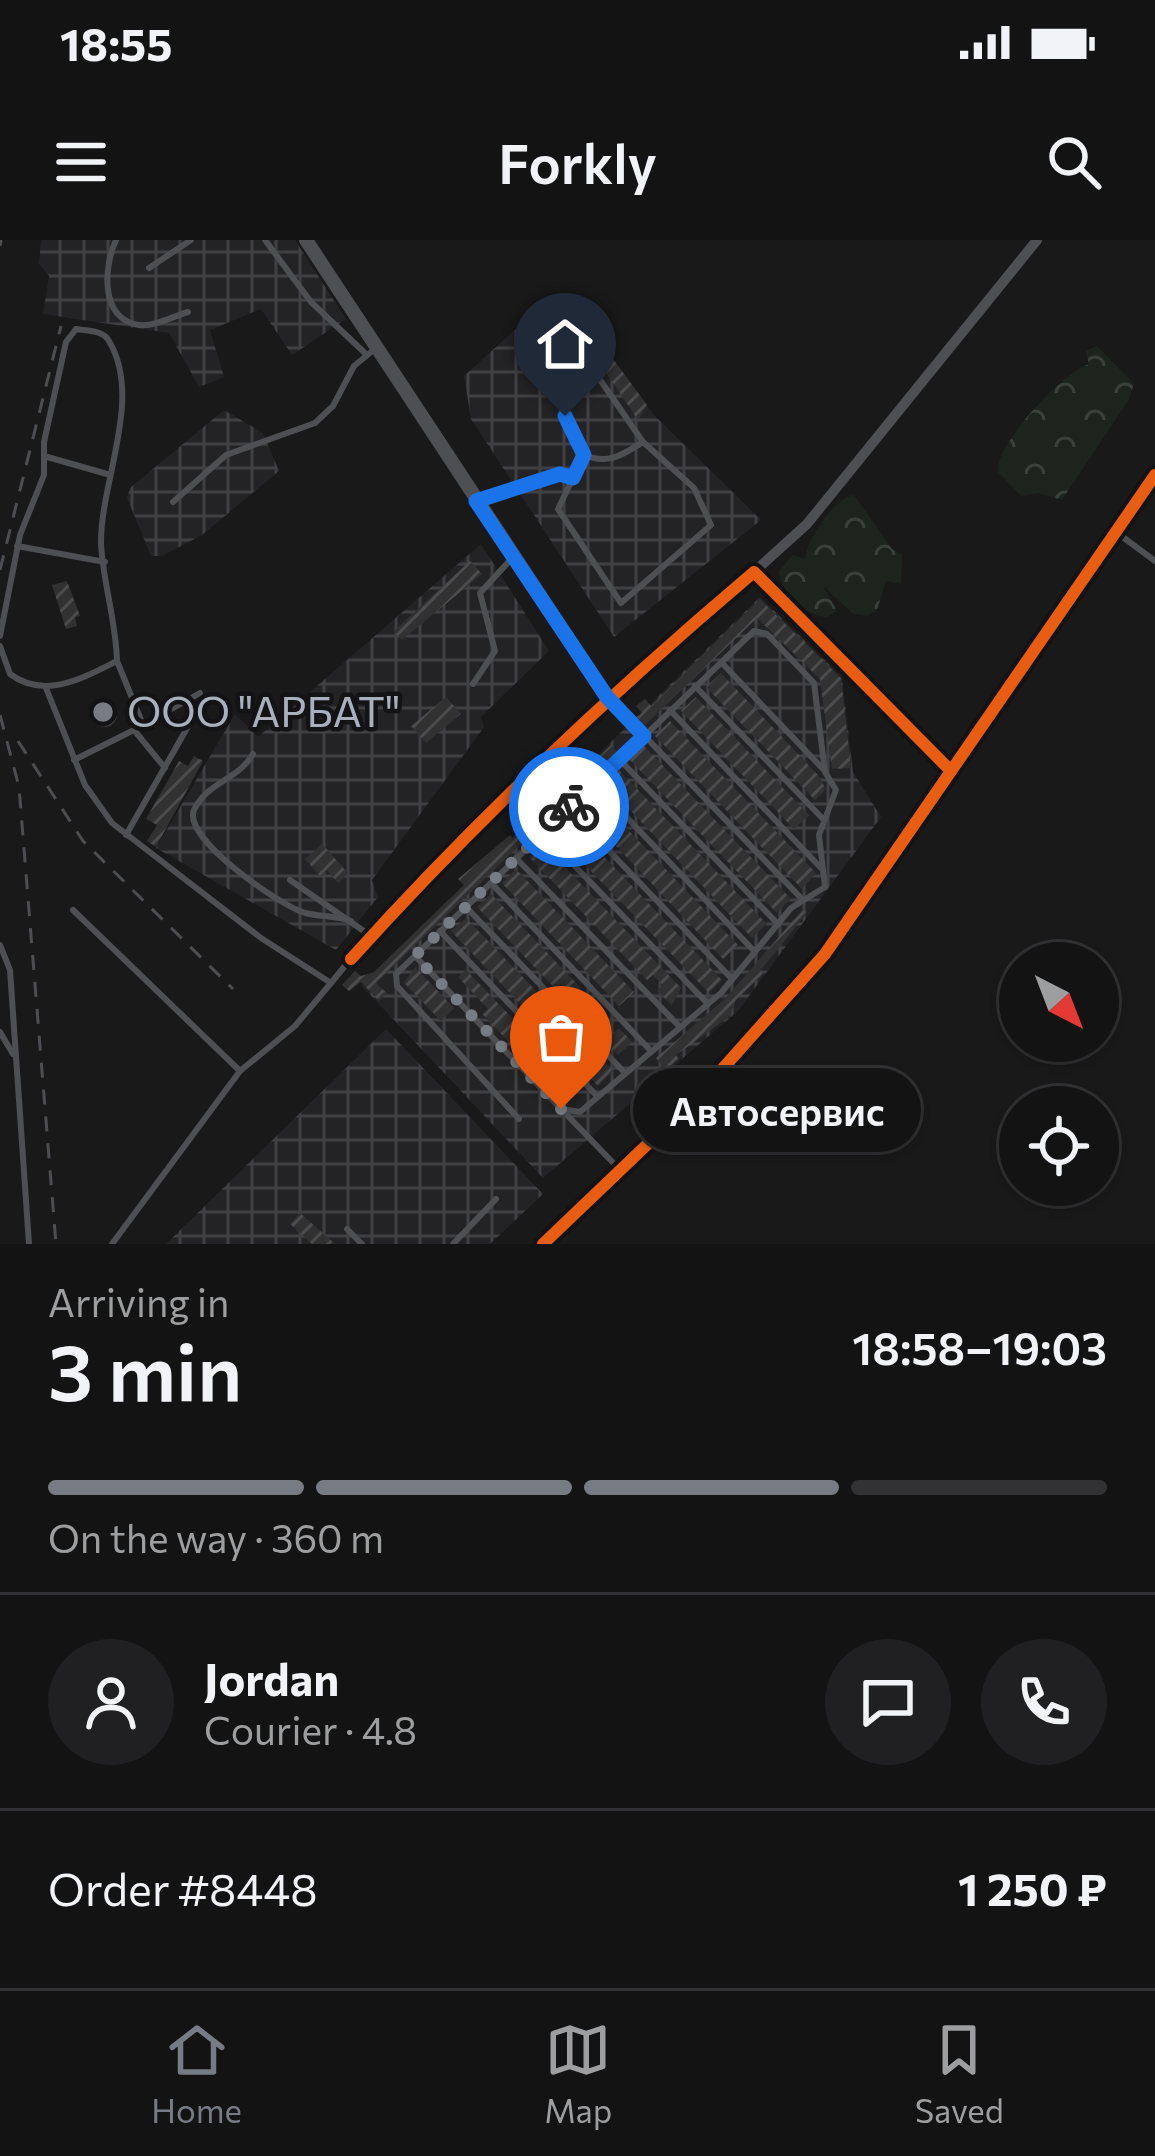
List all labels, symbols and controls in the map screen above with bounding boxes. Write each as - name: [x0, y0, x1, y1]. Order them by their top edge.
- text: 18:55: [60, 15, 173, 70]
- icon: menu: [48, 129, 114, 195]
- text: Forkly: [498, 129, 657, 195]
- icon: search: [1041, 129, 1107, 195]
- pin: [514, 293, 616, 416]
- icon: home: [532, 311, 598, 377]
- place label: ООО "АРБАТ": [127, 684, 401, 736]
- marker: ООО "АРБАТ": [90, 699, 116, 725]
- courier: [509, 747, 629, 867]
- icon: bike: [536, 774, 602, 840]
- north arrow: [999, 942, 1119, 1062]
- map controls: [999, 942, 1119, 1206]
- pin: [510, 986, 612, 1109]
- icon: bag: [528, 1004, 594, 1070]
- callout: Автосервис: [633, 1067, 921, 1151]
- text: Автосервис: [669, 1086, 885, 1134]
- button: locate: [999, 1086, 1119, 1206]
- text: Arriving in: [48, 1277, 229, 1325]
- text: 18:58–19:03: [852, 1319, 1107, 1374]
- text: 3 min: [48, 1322, 242, 1417]
- text: On the way · 360 m: [48, 1513, 384, 1561]
- button: person: [48, 1639, 174, 1765]
- button: chat: [825, 1639, 951, 1765]
- button: phone: [981, 1639, 1107, 1765]
- text: Jordan: [204, 1650, 339, 1705]
- text: Courier · 4.8: [204, 1705, 417, 1753]
- text: Order #8448: [48, 1860, 318, 1915]
- text: 1 250 ₽: [958, 1860, 1107, 1915]
- tab: Home: [151, 2017, 242, 2130]
- tab: Map: [544, 2017, 612, 2130]
- tab: Saved: [915, 2017, 1004, 2130]

